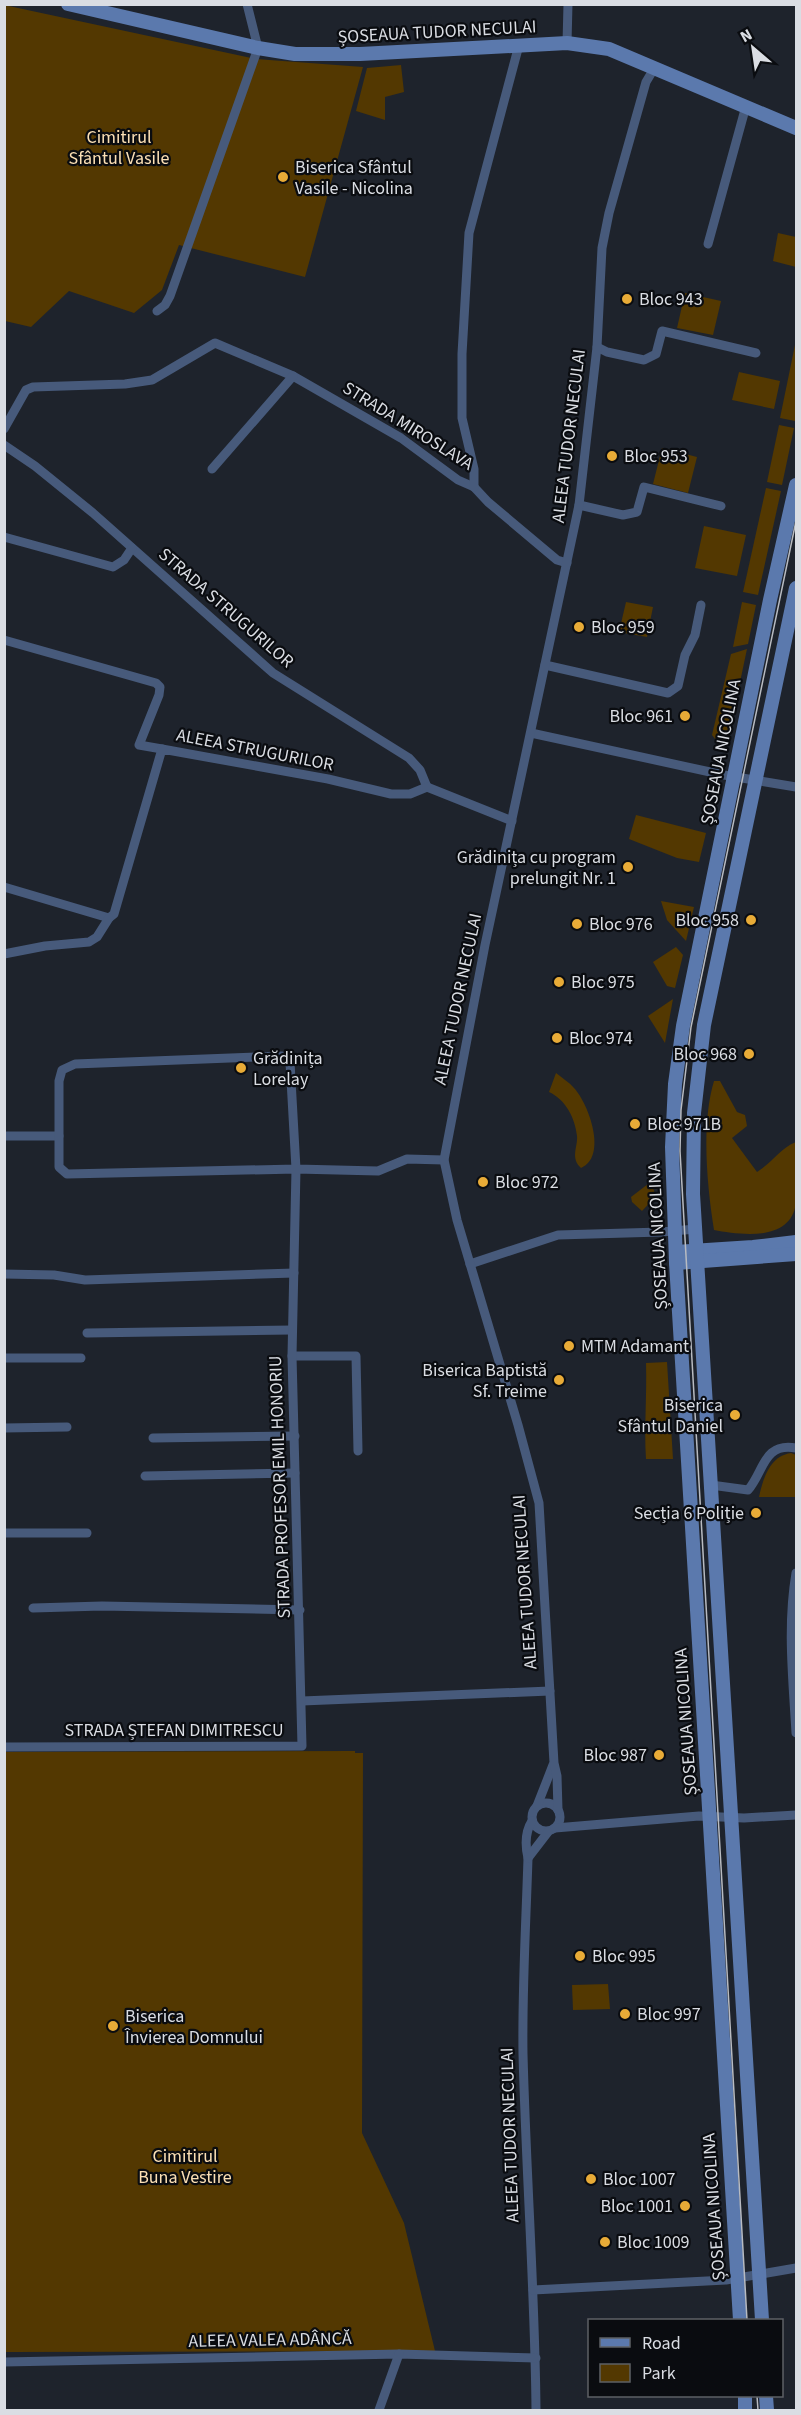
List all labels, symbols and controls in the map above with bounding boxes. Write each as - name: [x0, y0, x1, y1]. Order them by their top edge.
- street label: ȘOSEAUA TUDOR NECULAI: [337, 14, 537, 50]
- north arrow: [723, 18, 783, 78]
- text: N: [736, 24, 756, 48]
- park label: Cimitirul Sfântul Vasile: [69, 125, 170, 171]
- place label: Biserica Sfântul Vasile - Nicolina: [295, 155, 413, 201]
- marker: Biserica Sfântul Vasile - Nicolina: [276, 170, 290, 184]
- place label: Bloc 943: [639, 287, 703, 312]
- marker: Bloc 943: [620, 292, 634, 306]
- street label: ALEEA TUDOR NECULAI: [546, 348, 592, 524]
- street label: STRADA MIROSLAVA: [338, 376, 478, 476]
- place label: Bloc 953: [624, 444, 688, 469]
- marker: Bloc 953: [605, 449, 619, 463]
- street label: STRADA STRUGURILOR: [153, 542, 299, 674]
- place label: Bloc 959: [591, 615, 655, 640]
- marker: Bloc 959: [572, 620, 586, 634]
- street label: ȘOSEAUA NICOLINA: [695, 677, 747, 827]
- place label: Bloc 961: [609, 704, 673, 729]
- marker: Bloc 961: [678, 709, 692, 723]
- street label: ALEEA STRUGURILOR: [174, 722, 336, 778]
- place label: Grădinița cu program prelungit Nr. 1: [457, 845, 616, 891]
- marker: Grădinița cu program prelungit Nr. 1: [621, 860, 635, 874]
- place label: Bloc 958: [675, 908, 739, 933]
- street label: ALEEA TUDOR NECULAI: [428, 911, 488, 1087]
- place label: Bloc 976: [589, 912, 653, 937]
- marker: Bloc 958: [744, 913, 758, 927]
- marker: Bloc 976: [570, 917, 584, 931]
- place label: Bloc 975: [571, 970, 635, 995]
- marker: Bloc 975: [552, 975, 566, 989]
- place label: Bloc 974: [569, 1026, 633, 1051]
- marker: Bloc 974: [550, 1031, 564, 1045]
- place label: Bloc 968: [673, 1042, 737, 1067]
- place label: Grădinița Lorelay: [253, 1046, 322, 1092]
- marker: Bloc 968: [742, 1047, 756, 1061]
- marker: Grădinița Lorelay: [234, 1061, 248, 1075]
- place label: Bloc 971B: [647, 1112, 721, 1137]
- marker: Bloc 971B: [628, 1117, 642, 1131]
- street label: ȘOSEAUA NICOLINA: [642, 1161, 674, 1310]
- place label: Bloc 972: [495, 1170, 559, 1195]
- marker: Bloc 972: [476, 1175, 490, 1189]
- place label: MTM Adamant: [581, 1334, 689, 1359]
- marker: MTM Adamant: [562, 1339, 576, 1353]
- street label: STRADA PROFESOR EMIL HONORIU: [263, 1355, 297, 1619]
- place label: Biserica Baptistă Sf. Treime: [422, 1358, 547, 1404]
- marker: Biserica Baptistă Sf. Treime: [552, 1373, 566, 1387]
- place label: Biserica Sfântul Daniel: [618, 1393, 723, 1439]
- marker: Biserica Sfântul Daniel: [728, 1408, 742, 1422]
- street label: ALEEA TUDOR NECULAI: [506, 1494, 544, 1670]
- place label: Secția 6 Poliție: [634, 1501, 744, 1526]
- marker: Secția 6 Poliție: [749, 1506, 763, 1520]
- street label: ȘOSEAUA NICOLINA: [668, 1647, 704, 1797]
- street label: STRADA ȘTEFAN DIMITRESCU: [65, 1718, 284, 1743]
- place label: Bloc 987: [583, 1743, 647, 1768]
- marker: Bloc 987: [652, 1748, 666, 1762]
- place label: Bloc 995: [592, 1944, 656, 1969]
- marker: Bloc 995: [573, 1949, 587, 1963]
- place label: Bloc 997: [637, 2002, 701, 2027]
- place label: Biserica Învierea Domnului: [124, 2004, 263, 2050]
- marker: Bloc 997: [618, 2007, 632, 2021]
- marker: Biserica Învierea Domnului: [106, 2019, 120, 2033]
- street label: ALEEA TUDOR NECULAI: [494, 2047, 526, 2223]
- street label: ȘOSEAUA NICOLINA: [696, 2132, 732, 2282]
- park label: Cimitirul Buna Vestire: [138, 2144, 232, 2190]
- place label: Bloc 1007: [603, 2167, 676, 2192]
- marker: Bloc 1007: [584, 2172, 598, 2186]
- place label: Bloc 1001: [600, 2194, 673, 2219]
- marker: Bloc 1001: [678, 2199, 692, 2213]
- place label: Bloc 1009: [617, 2230, 690, 2255]
- marker: Bloc 1009: [598, 2235, 612, 2249]
- legend: [588, 2319, 783, 2397]
- street label: ALEEA VALEA ADÂNCĂ: [188, 2326, 352, 2354]
- text: Road: [642, 2331, 681, 2356]
- text: Park: [642, 2361, 676, 2386]

